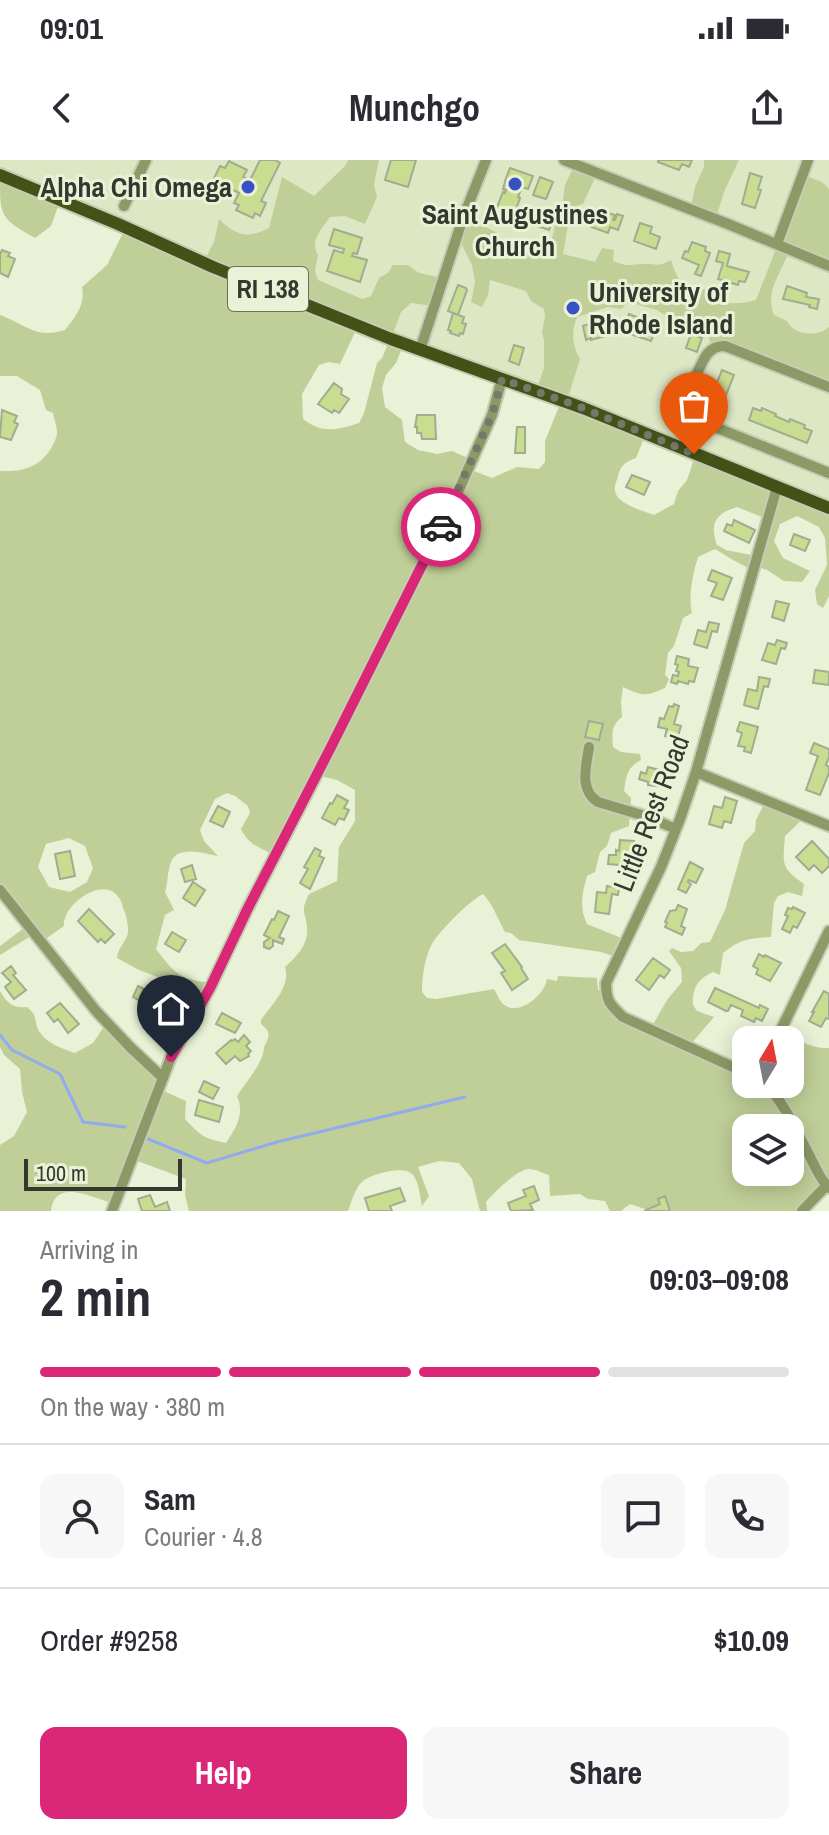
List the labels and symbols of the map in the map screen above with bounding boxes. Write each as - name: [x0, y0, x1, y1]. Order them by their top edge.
- place label: Alpha Chi Omega: [41, 168, 232, 206]
- marker: Saint Augustines Church: [506, 175, 524, 193]
- marker: Alpha Chi Omega: [239, 178, 257, 196]
- place label: Saint Augustines Church: [422, 195, 608, 265]
- road number: RI 138: [228, 267, 308, 311]
- place label: University of Rhode Island: [589, 273, 733, 343]
- marker: University of Rhode Island: [564, 299, 582, 317]
- pin: [660, 372, 728, 454]
- courier: [401, 487, 481, 567]
- street label: Little Rest Road: [604, 729, 698, 897]
- pin: [137, 975, 205, 1057]
- north arrow: [732, 1026, 804, 1098]
- scale bar: [24, 1155, 182, 1191]

